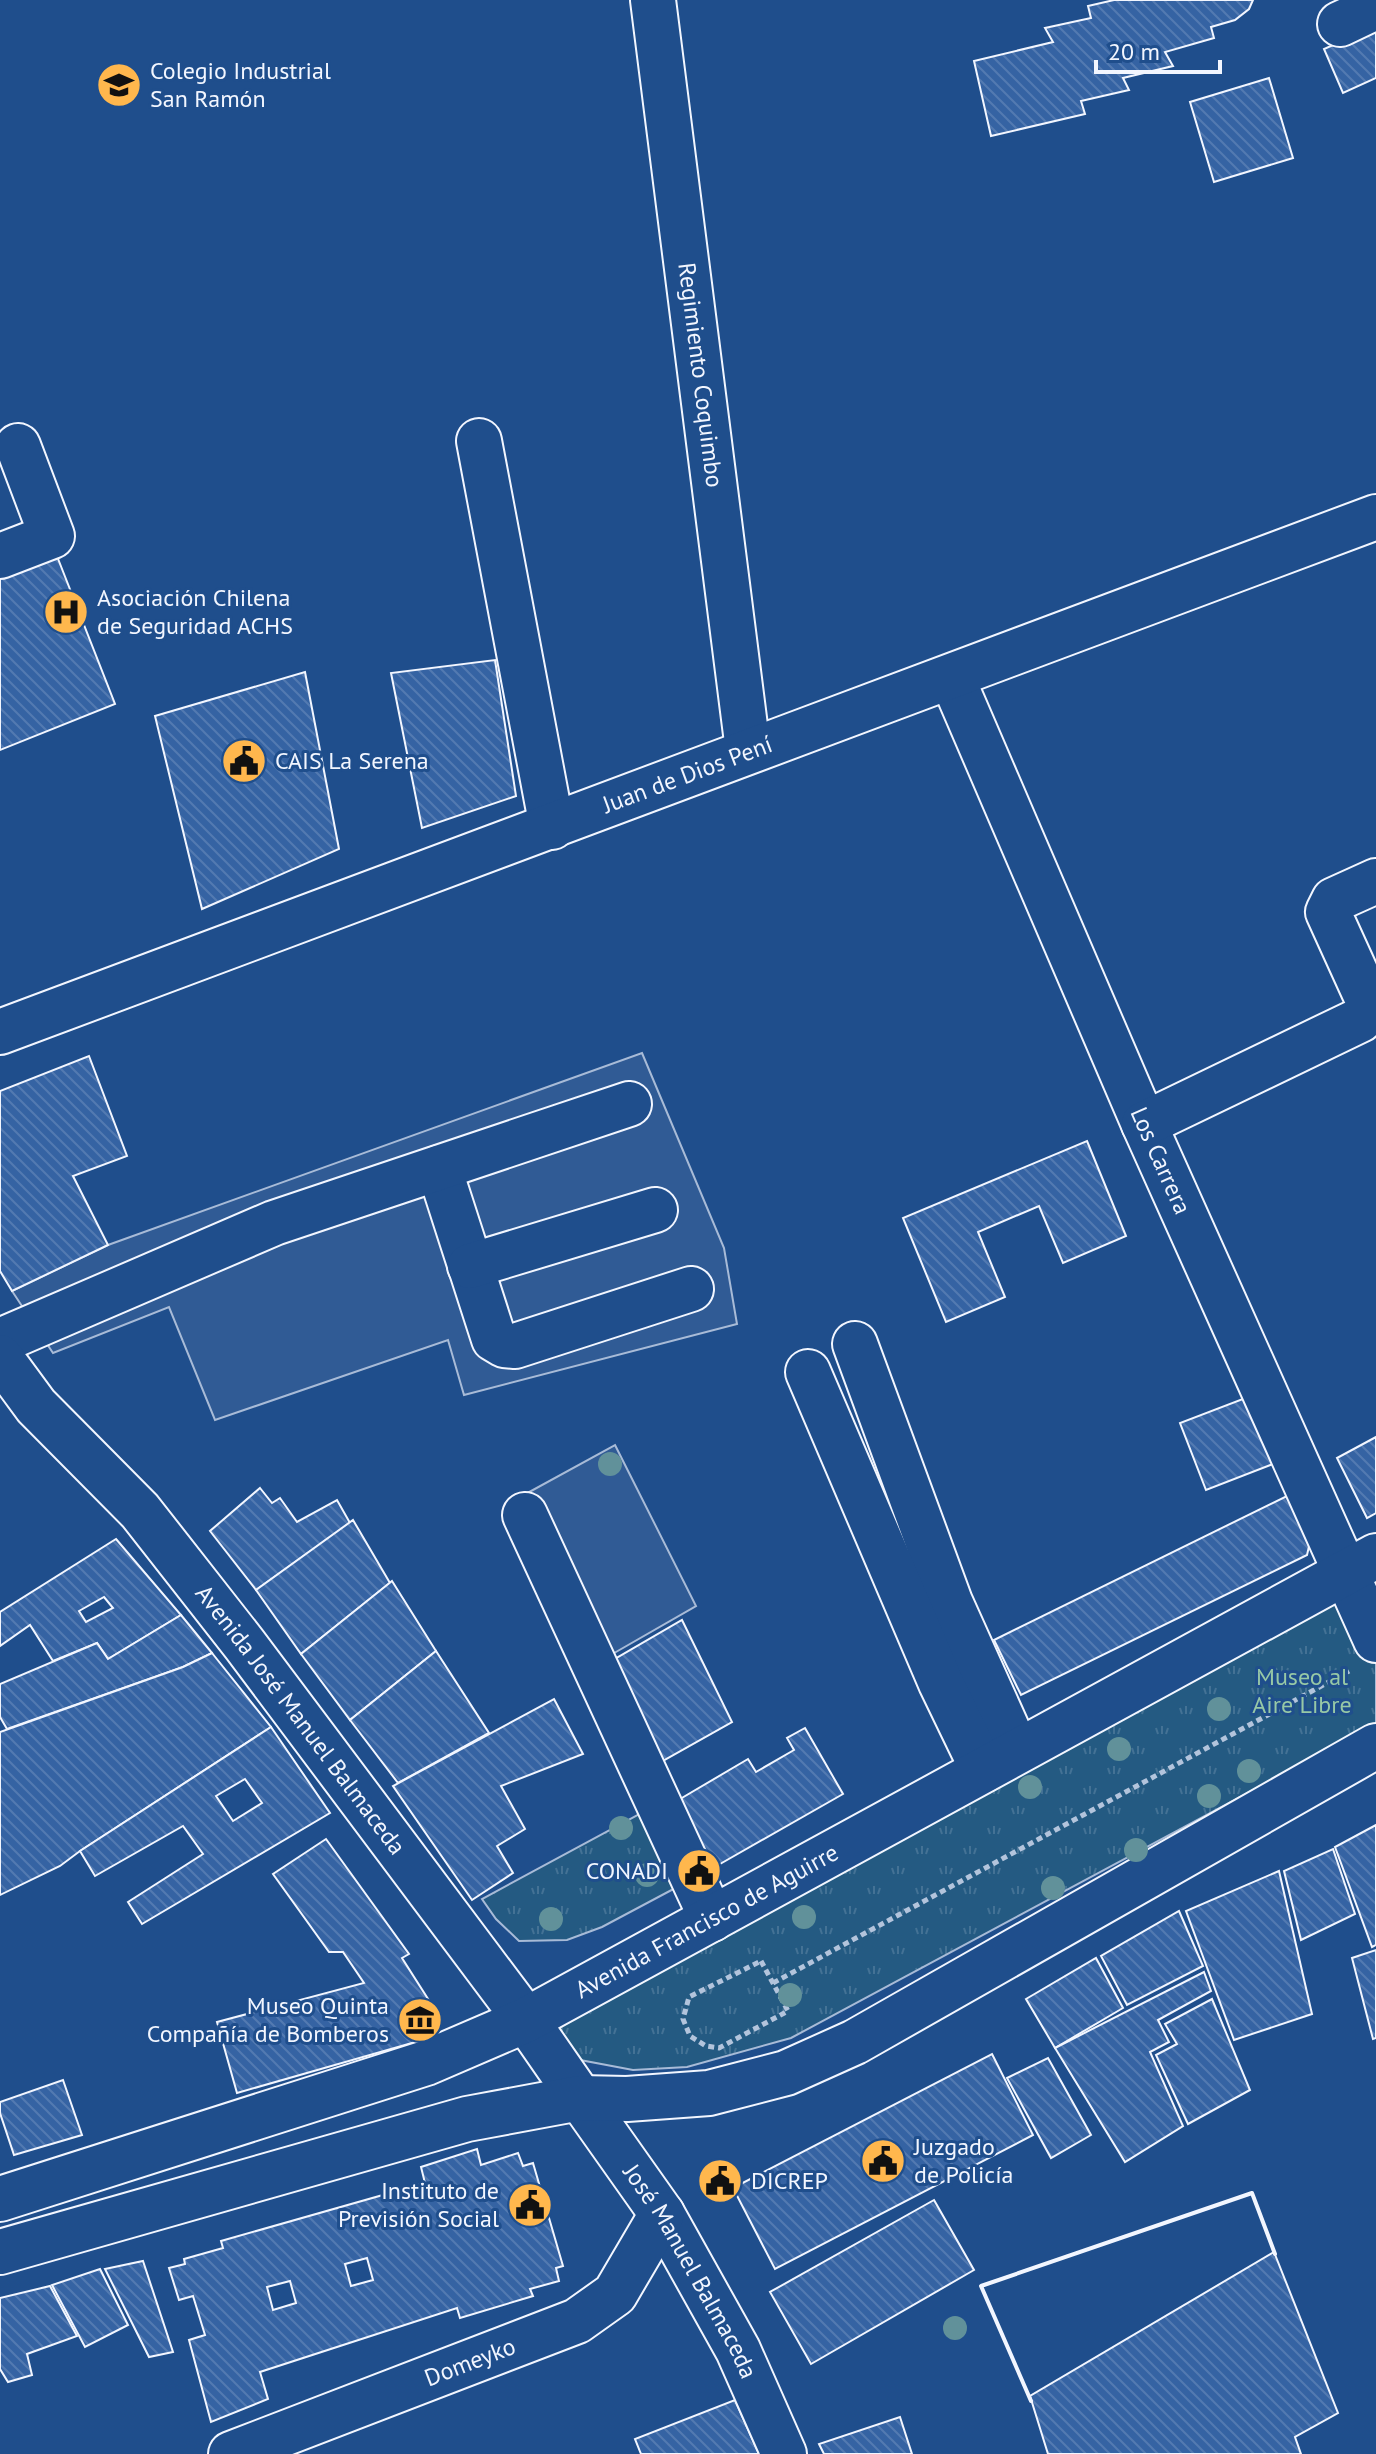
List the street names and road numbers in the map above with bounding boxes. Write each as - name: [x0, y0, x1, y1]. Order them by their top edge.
- street label: Regimiento Coquimbo: [671, 261, 731, 489]
- street label: Juan de Dios Pení: [597, 728, 776, 820]
- street label: Los Carrera: [1124, 1102, 1199, 1219]
- street label: Avenida José Manuel Balmaceda: [189, 1578, 413, 1861]
- street label: Avenida Francisco de Aguirre: [569, 1836, 844, 2005]
- street label: José Manuel Balmaceda: [616, 2157, 765, 2383]
- street label: Domeyko: [420, 2330, 520, 2393]

